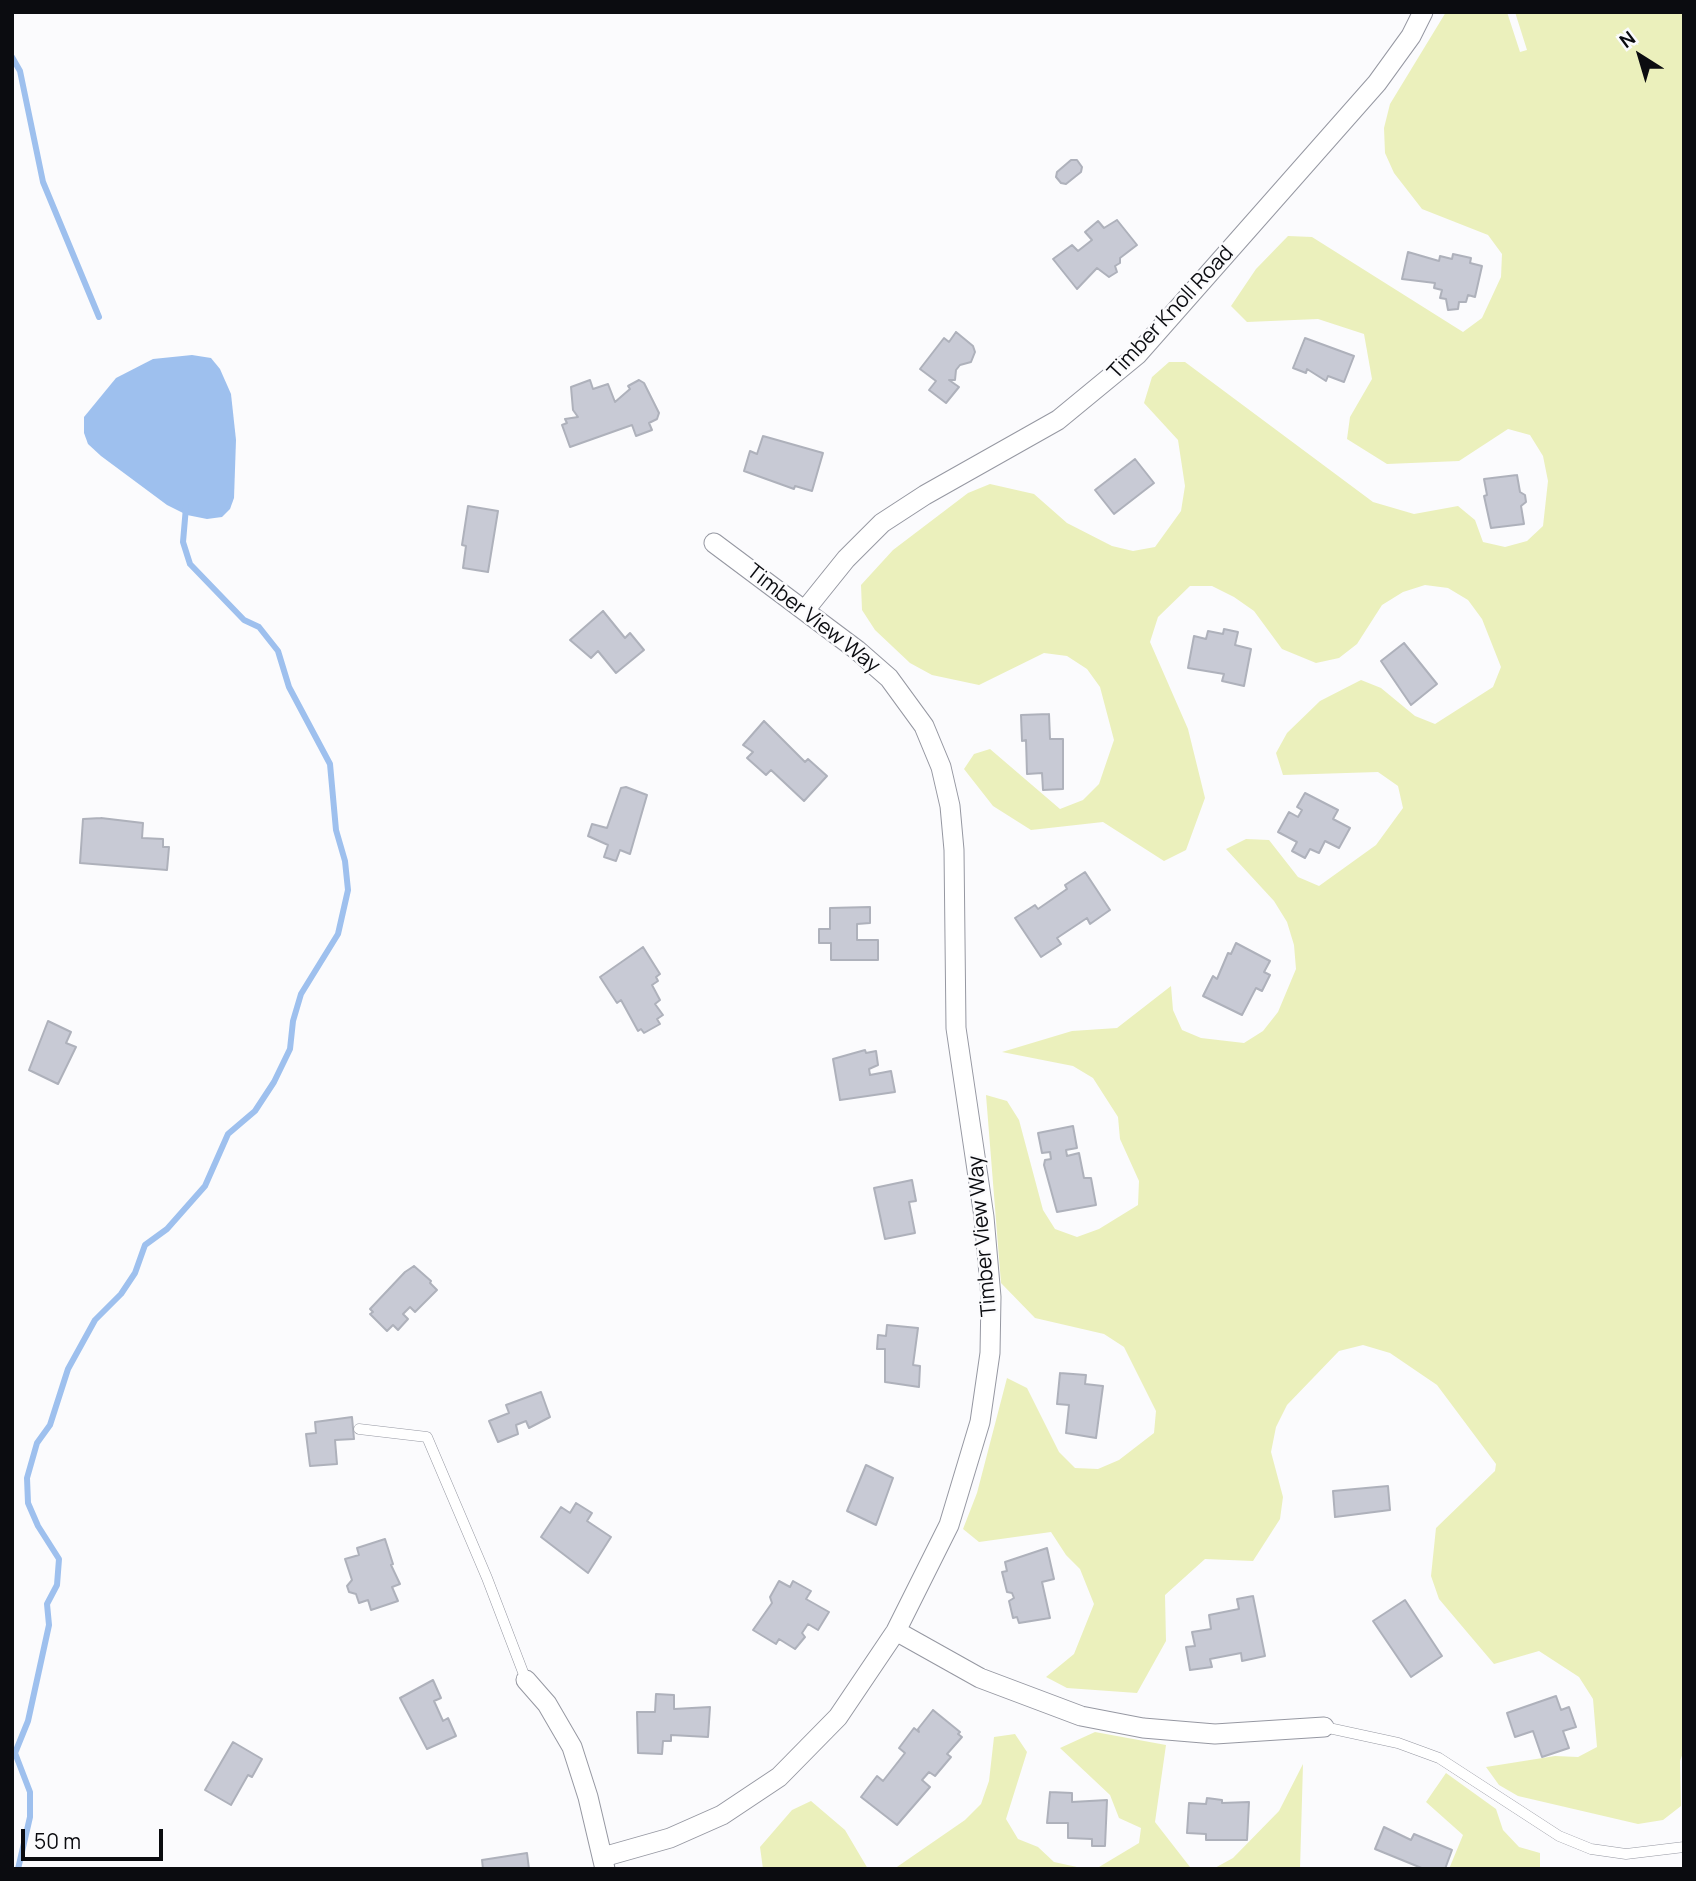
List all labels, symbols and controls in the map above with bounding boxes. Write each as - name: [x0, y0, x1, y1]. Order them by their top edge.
- north arrow: [1605, 21, 1675, 91]
- text: N: [1614, 25, 1641, 54]
- street label: Timber Knoll Road: [1103, 241, 1239, 385]
- street label: Timber View Way: [741, 559, 885, 679]
- street label: Timber View Way: [963, 1154, 1003, 1318]
- scale bar: [24, 1814, 166, 1858]
- text: 50 m: [34, 1827, 81, 1855]

